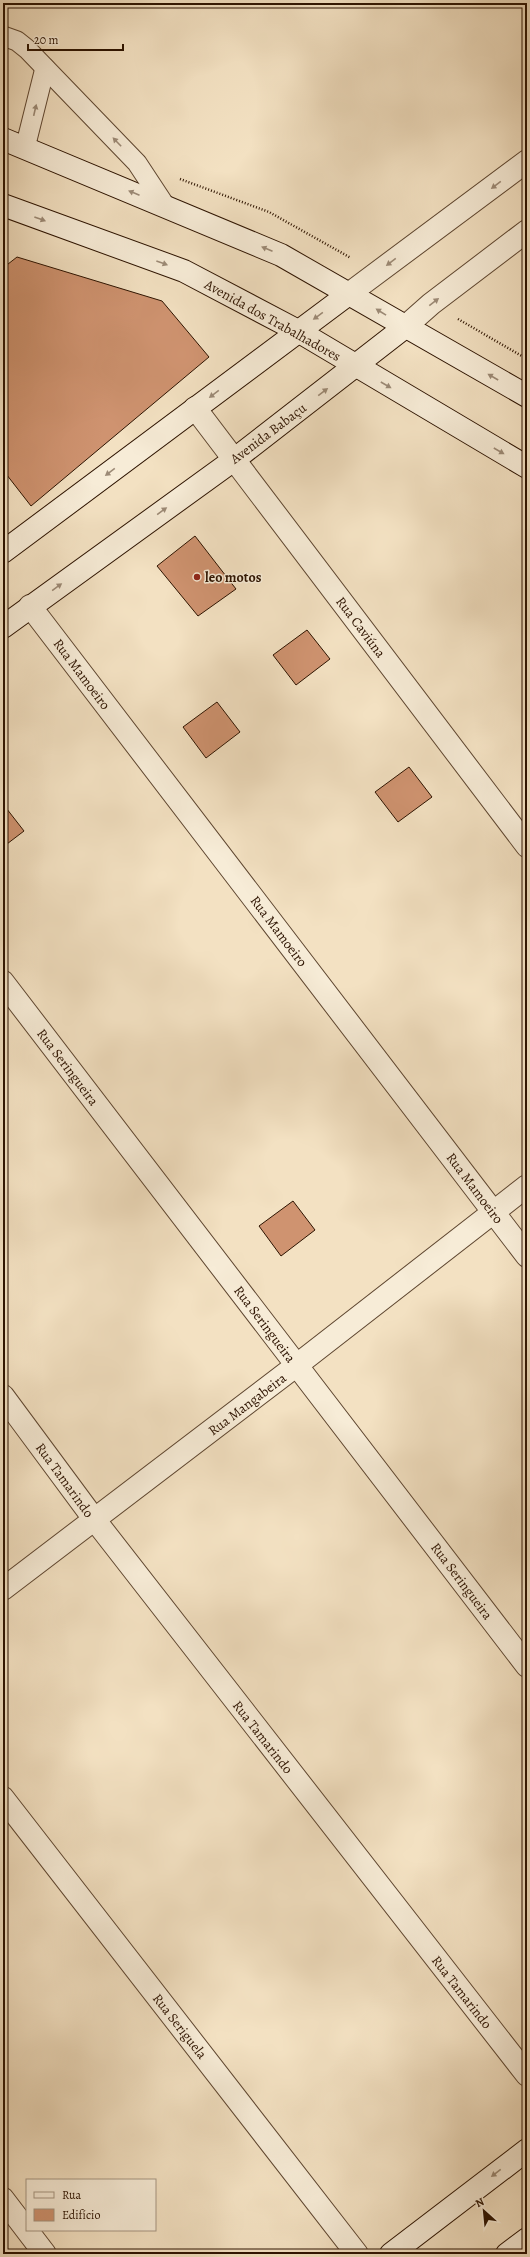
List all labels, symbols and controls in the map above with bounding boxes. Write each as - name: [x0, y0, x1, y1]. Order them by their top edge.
- scale bar: [28, 26, 123, 52]
- text: 20 m: [34, 32, 58, 48]
- one-way arrow: [33, 104, 39, 116]
- one-way arrow: [112, 137, 122, 147]
- one-way arrow: [490, 180, 501, 189]
- one-way arrow: [128, 190, 140, 196]
- one-way arrow: [34, 216, 46, 222]
- one-way arrow: [261, 245, 273, 251]
- one-way arrow: [386, 258, 397, 266]
- one-way arrow: [156, 260, 168, 266]
- street label: Avenida dos Trabalhadores: [200, 275, 344, 366]
- one-way arrow: [429, 297, 440, 306]
- one-way arrow: [376, 308, 386, 316]
- one-way arrow: [313, 312, 324, 320]
- one-way arrow: [487, 374, 499, 381]
- one-way arrow: [381, 381, 391, 389]
- one-way arrow: [318, 388, 329, 396]
- one-way arrow: [209, 389, 220, 398]
- street label: Avenida Babaçu: [226, 398, 311, 469]
- one-way arrow: [493, 447, 505, 454]
- one-way arrow: [105, 467, 116, 476]
- one-way arrow: [157, 507, 168, 515]
- place label: leo motos: [205, 568, 262, 587]
- marker: leo motos: [192, 572, 202, 582]
- one-way arrow: [51, 583, 62, 591]
- street label: Rua Caviúna: [331, 593, 390, 662]
- street label: Rua Mamoeiro: [49, 635, 115, 714]
- street label: Rua Mamoeiro: [246, 892, 312, 971]
- street label: Rua Seringueira: [32, 1025, 103, 1110]
- street label: Rua Mamoeiro: [442, 1149, 508, 1228]
- street label: Rua Seringueira: [229, 1282, 300, 1367]
- street label: Rua Mangabeira: [204, 1368, 291, 1440]
- street label: Rua Tamarindo: [31, 1439, 98, 1522]
- street label: Rua Seringueira: [426, 1539, 497, 1624]
- street label: Rua Tamarindo: [228, 1697, 297, 1778]
- street label: Rua Tamarindo: [427, 1952, 496, 2033]
- street label: Rua Seriguela: [148, 1990, 212, 2063]
- one-way arrow: [491, 2169, 502, 2178]
- legend: [26, 2179, 156, 2231]
- text: Rua: [62, 2187, 81, 2203]
- north arrow: [464, 2191, 504, 2231]
- text: N: [473, 2194, 487, 2211]
- text: Edifício: [62, 2207, 100, 2223]

